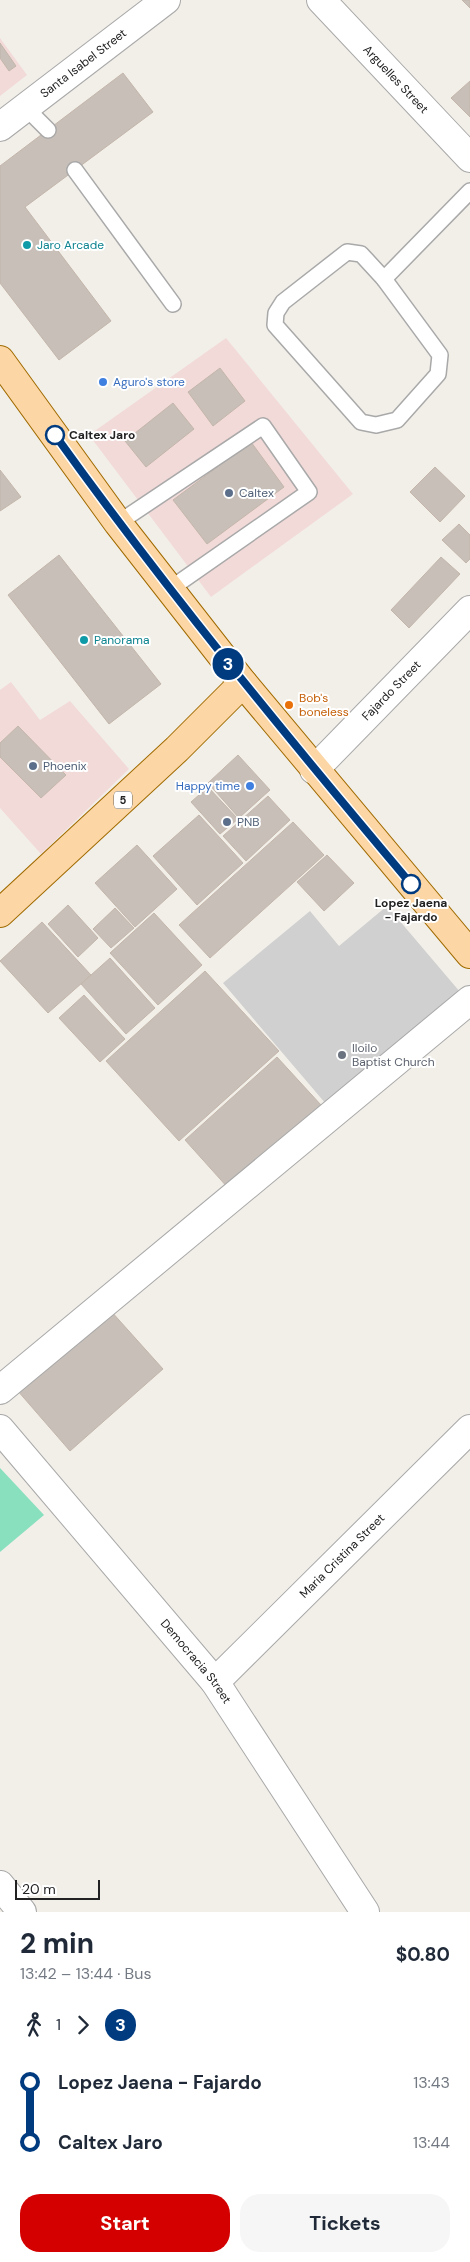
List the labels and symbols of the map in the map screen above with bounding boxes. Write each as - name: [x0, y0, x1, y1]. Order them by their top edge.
- street label: Santa Isabel Street: [37, 25, 130, 101]
- street label: Arguelles Street: [360, 42, 432, 117]
- place label: Jaro Arcade: [37, 237, 104, 253]
- marker: Jaro Arcade: [21, 239, 33, 251]
- place label: Aguro's store: [113, 374, 185, 390]
- marker: Aguro's store: [97, 376, 109, 388]
- marker: Caltex Jaro: [45, 425, 65, 445]
- place label: Caltex Jaro: [69, 427, 135, 443]
- place label: Caltex: [239, 485, 274, 501]
- marker: Caltex: [223, 487, 235, 499]
- place label: Panorama: [94, 632, 149, 648]
- marker: Panorama: [78, 634, 90, 646]
- line badge: 3: [212, 648, 244, 680]
- street label: Fajardo Street: [358, 657, 425, 724]
- place label: Bob's boneless: [299, 690, 349, 720]
- marker: Bob's boneless: [283, 699, 295, 711]
- place label: Phoenix: [43, 758, 87, 774]
- marker: Phoenix: [27, 760, 39, 772]
- place label: Happy time: [176, 778, 240, 794]
- marker: Happy time: [244, 780, 256, 792]
- road number: 5: [114, 792, 132, 808]
- place label: PNB: [237, 814, 260, 830]
- marker: PNB: [221, 816, 233, 828]
- marker: Lopez Jaena - Fajardo: [401, 874, 421, 894]
- place label: Lopez Jaena - Fajardo: [375, 895, 447, 925]
- place label: Iloilo Baptist Church: [352, 1040, 435, 1070]
- marker: Iloilo Baptist Church: [336, 1049, 348, 1061]
- street label: Maria Cristina Street: [296, 1510, 388, 1602]
- street label: Democracia Street: [157, 1616, 235, 1707]
- scale bar: [15, 1877, 100, 1900]

